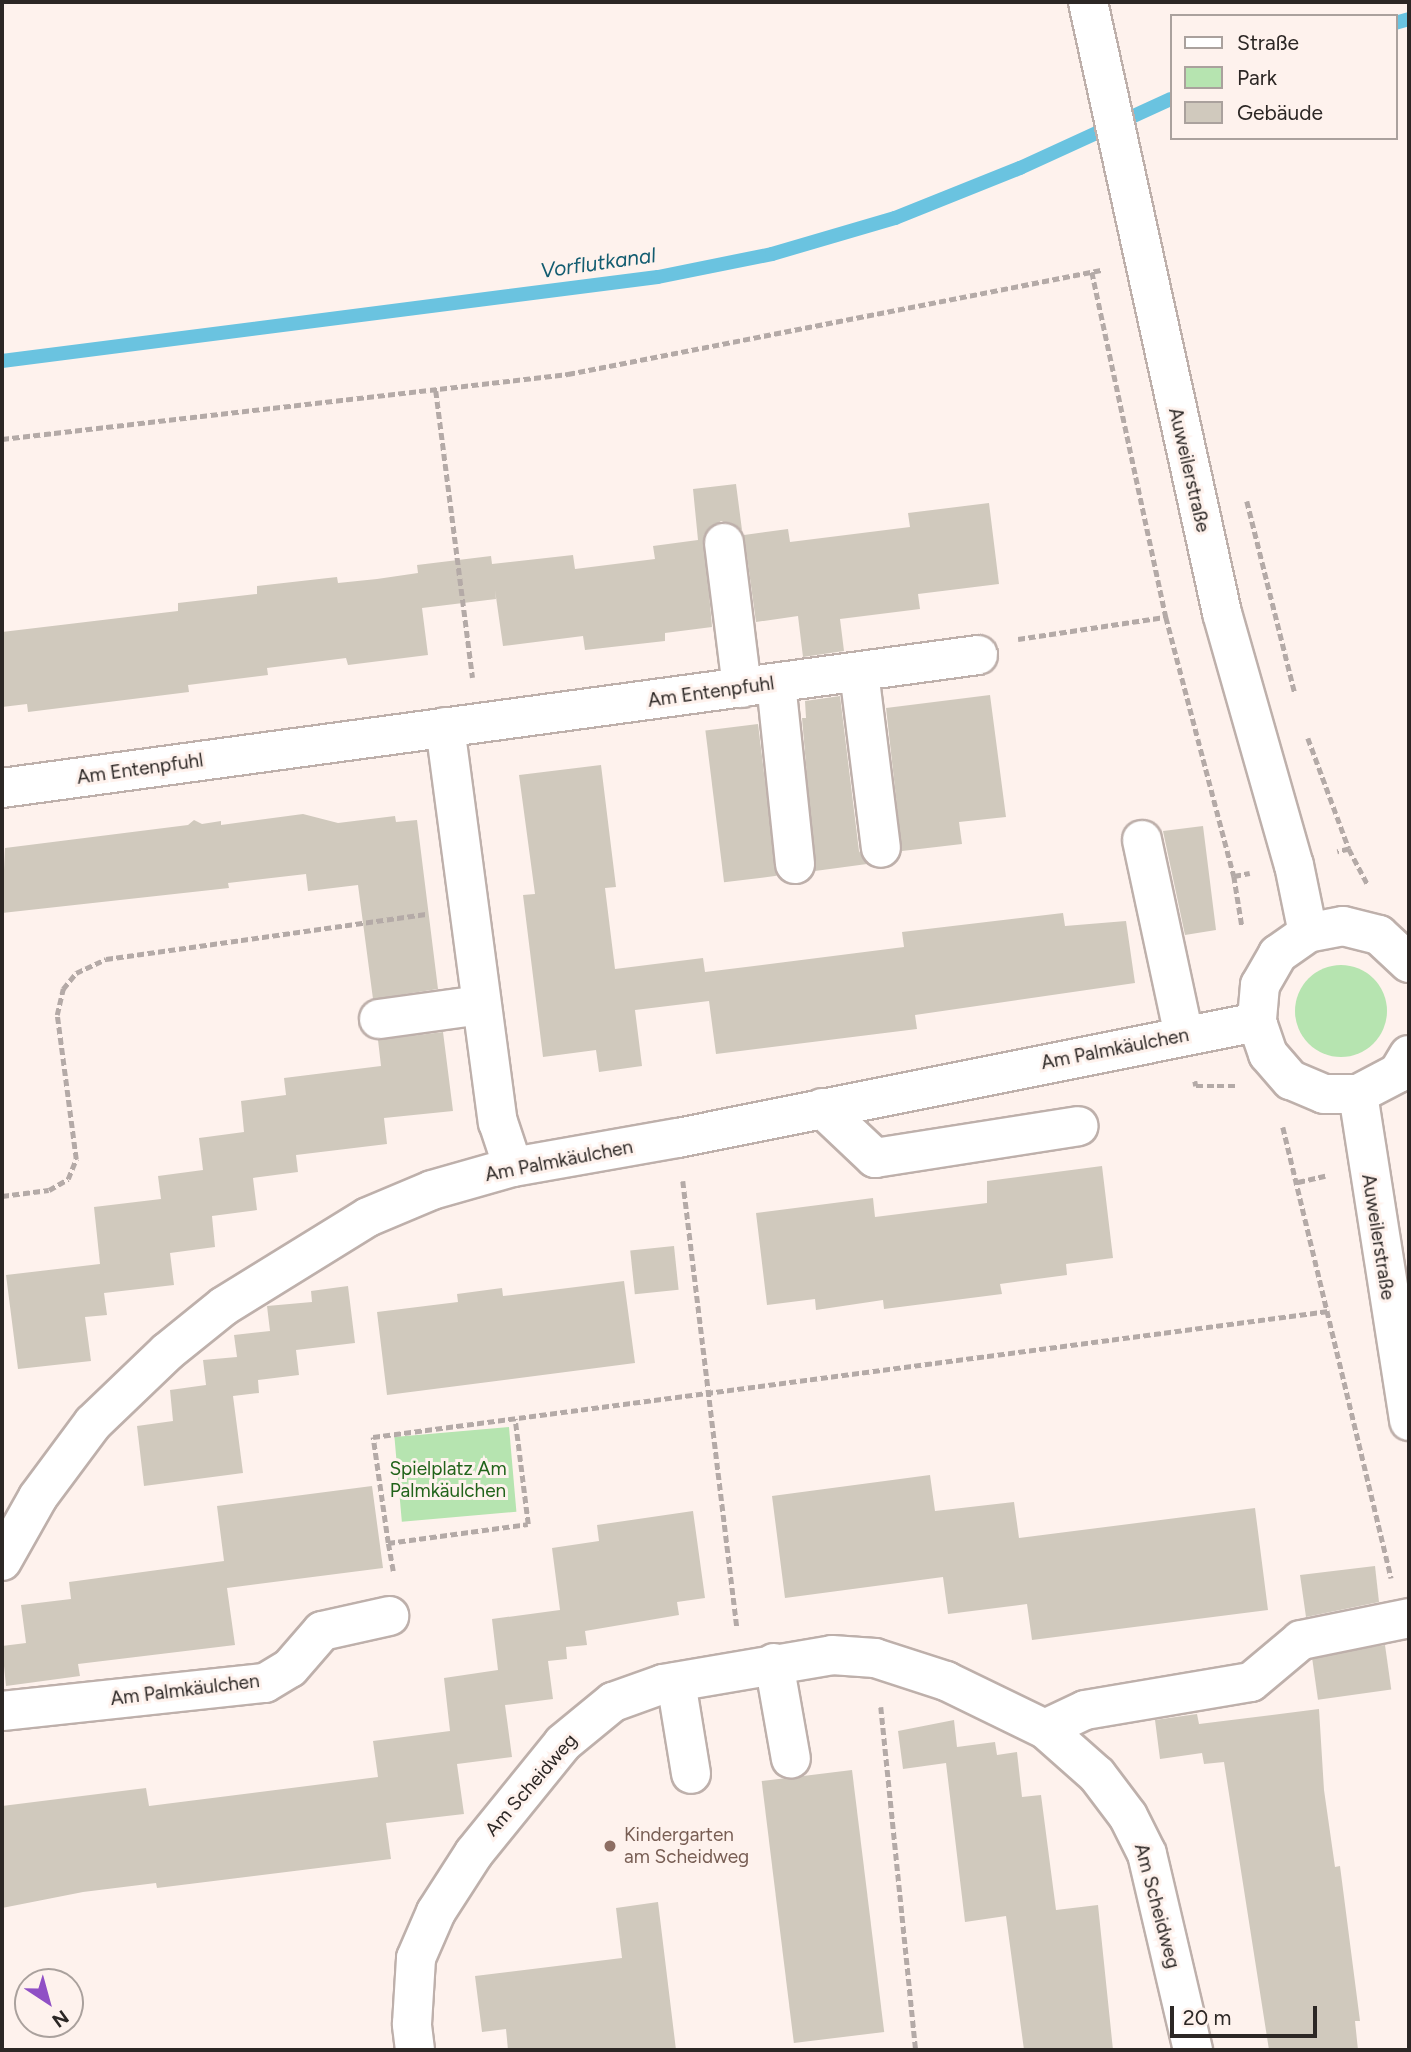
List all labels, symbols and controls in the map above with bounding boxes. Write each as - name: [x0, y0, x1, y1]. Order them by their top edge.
- legend: [1170, 14, 1397, 140]
- text: Straße: [1237, 30, 1299, 55]
- text: Park: [1237, 65, 1277, 90]
- text: Gebäude: [1237, 100, 1323, 125]
- water label: Vorflutkanal: [539, 242, 657, 284]
- street label: Auweilerstraße: [1164, 405, 1214, 535]
- street label: Am Entenpfuhl: [646, 672, 776, 712]
- street label: Am Entenpfuhl: [75, 749, 205, 789]
- street label: Am Palmkäulchen: [1039, 1023, 1191, 1075]
- street label: Am Palmkäulchen: [483, 1135, 635, 1187]
- street label: Auweilerstraße: [1357, 1172, 1399, 1302]
- park label: Spielplatz Am Palmkäulchen: [389, 1458, 507, 1502]
- street label: Am Palmkäulchen: [109, 1670, 261, 1710]
- street label: Am Scheidweg: [480, 1729, 582, 1841]
- place label: Kindergarten am Scheidweg: [624, 1824, 749, 1868]
- marker: Kindergarten am Scheidweg: [602, 1838, 618, 1854]
- street label: Am Scheidweg: [1129, 1841, 1185, 1971]
- north arrow: [14, 1968, 84, 2038]
- scale bar: [1173, 1993, 1320, 2037]
- text: N: [48, 2005, 73, 2032]
- text: 20 m: [1183, 2005, 1231, 2030]

